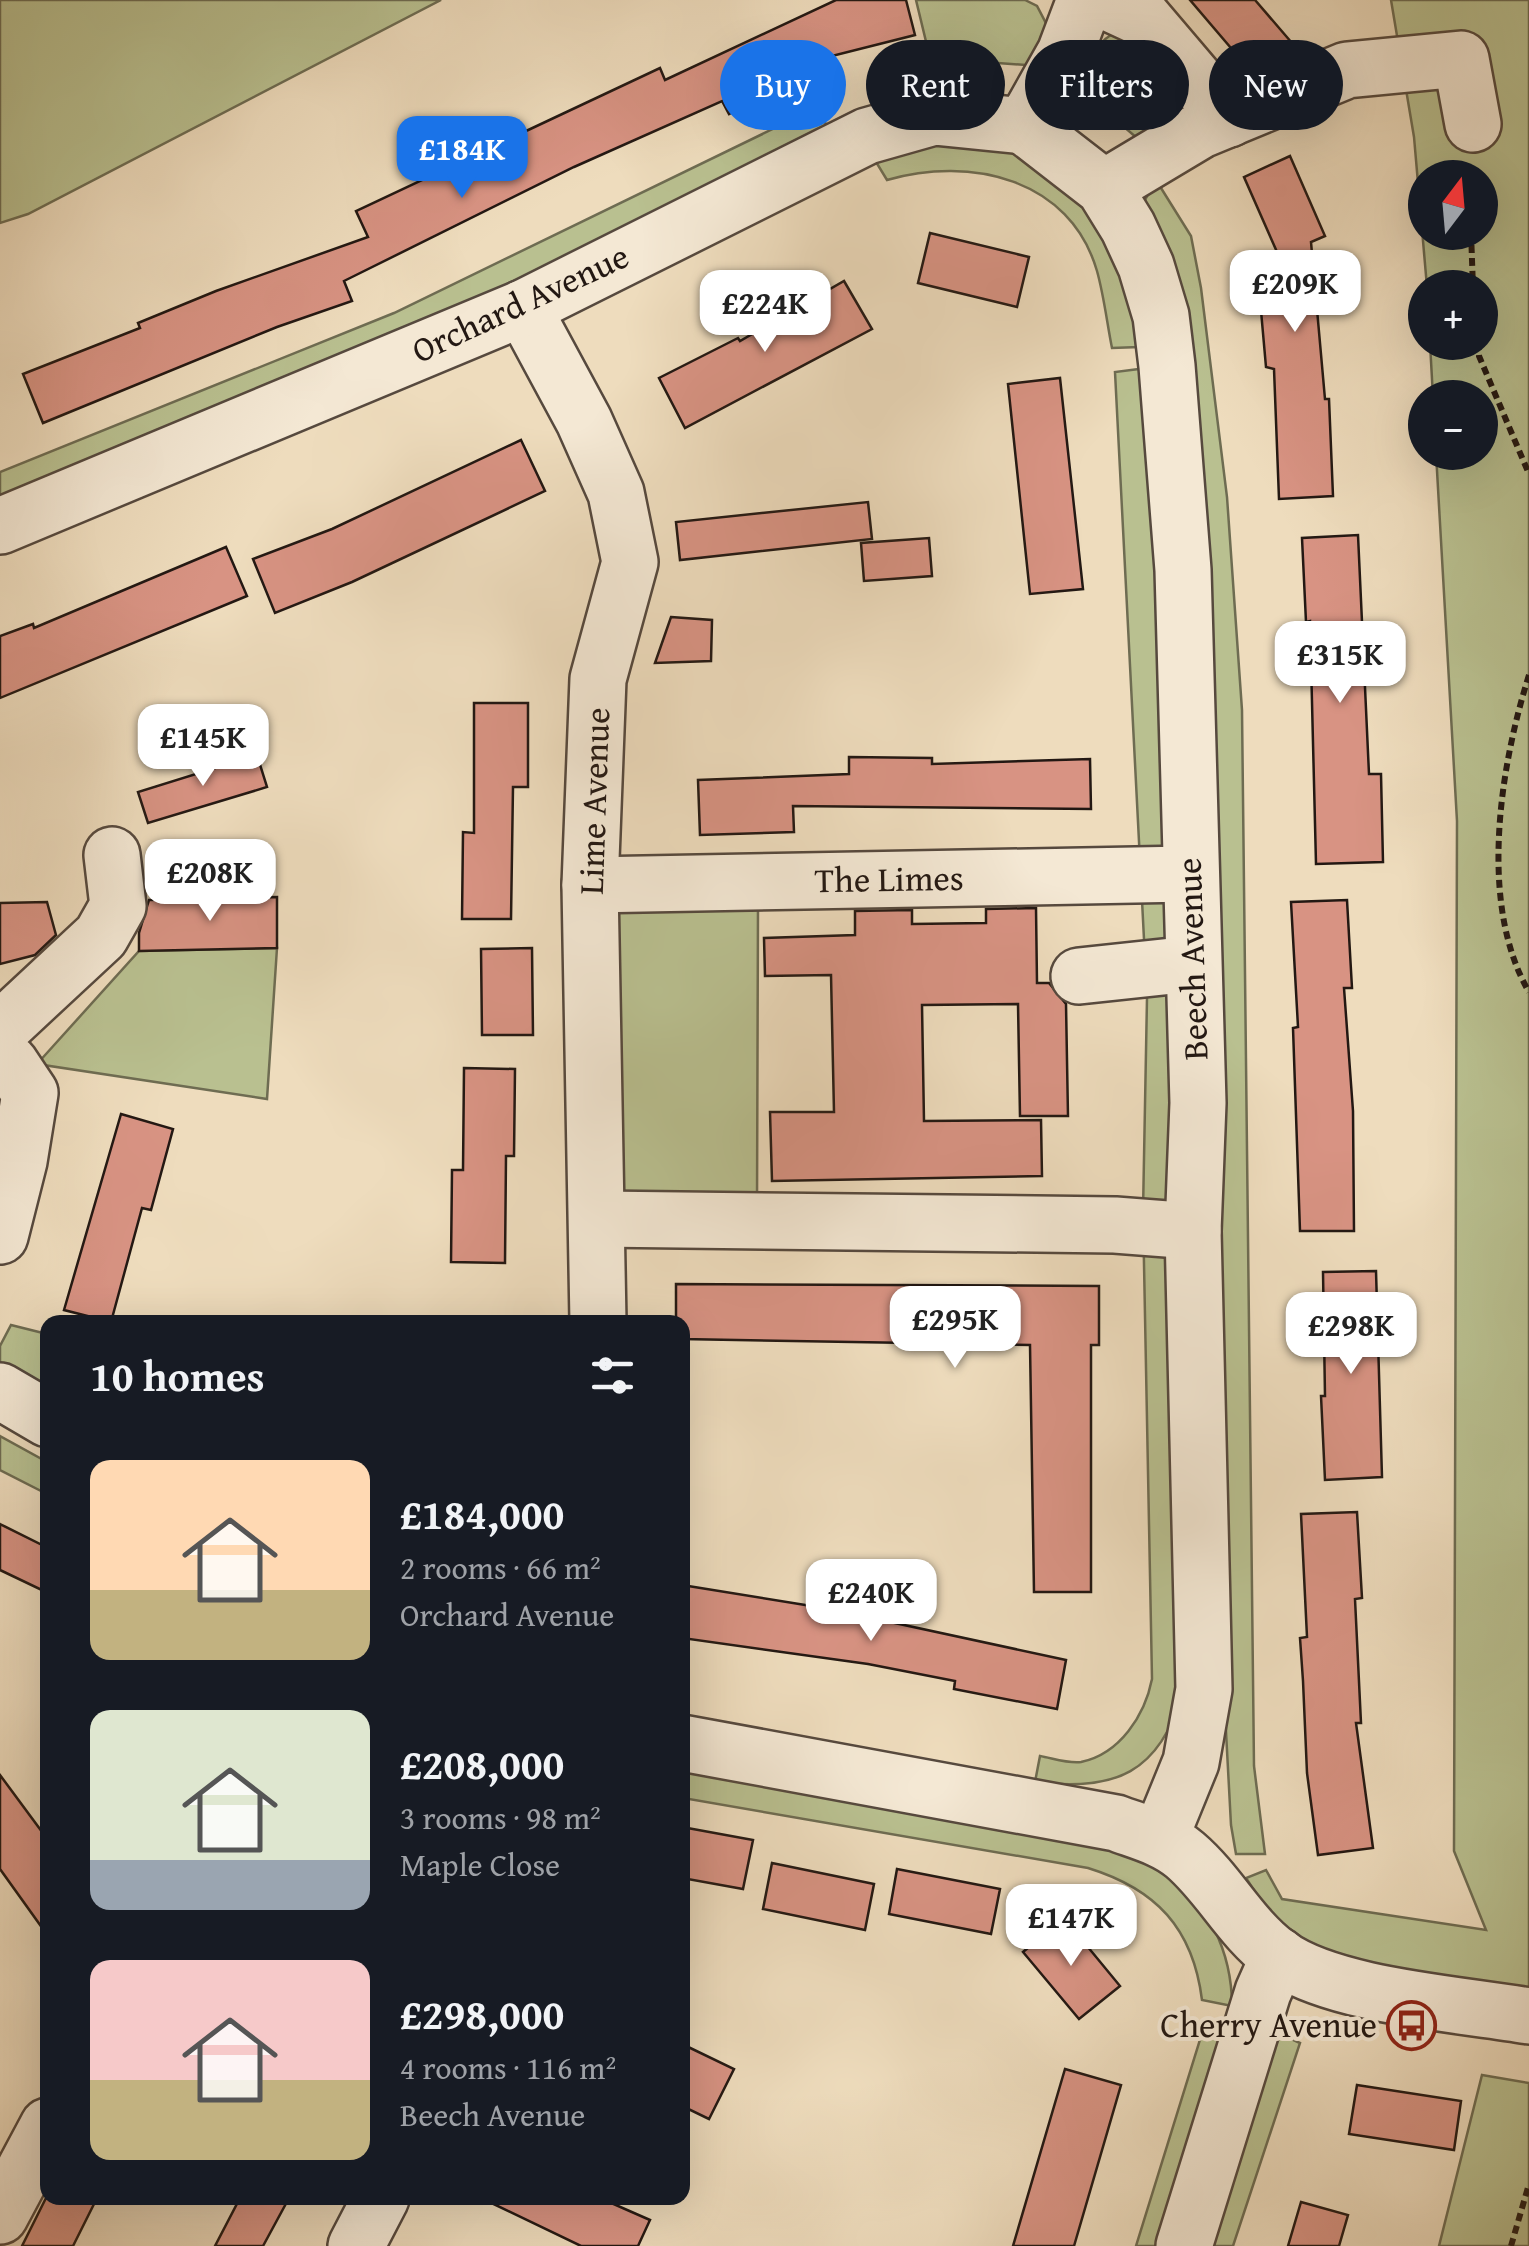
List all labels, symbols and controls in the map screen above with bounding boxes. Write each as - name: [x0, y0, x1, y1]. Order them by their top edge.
- chip: Buy: [720, 40, 846, 130]
- chip: Rent: [866, 40, 1005, 130]
- chip: Filters: [1025, 40, 1189, 130]
- chip: New: [1209, 40, 1343, 130]
- pin: £184K: [392, 116, 532, 201]
- text: £184K: [419, 125, 505, 172]
- north arrow: [1408, 160, 1498, 250]
- map controls: [1408, 160, 1498, 470]
- street label: Orchard Avenue: [403, 230, 637, 375]
- pin: £209K: [1225, 250, 1365, 335]
- text: £209K: [1252, 259, 1338, 306]
- pin: £224K: [695, 270, 835, 355]
- button: +: [1408, 270, 1498, 360]
- text: £224K: [722, 279, 808, 326]
- button: −: [1408, 380, 1498, 470]
- pin: £315K: [1270, 621, 1410, 706]
- text: £315K: [1297, 630, 1383, 677]
- pin: £145K: [133, 704, 273, 789]
- street label: Lime Avenue: [565, 707, 622, 895]
- text: £145K: [160, 713, 246, 760]
- pin: £208K: [140, 839, 280, 924]
- text: £208K: [167, 848, 253, 895]
- street label: The Limes: [814, 852, 964, 905]
- street label: Beech Avenue: [1162, 857, 1221, 1061]
- pin: £295K: [885, 1286, 1025, 1371]
- pin: £298K: [1281, 1292, 1421, 1377]
- text: £295K: [912, 1295, 998, 1342]
- text: £298K: [1308, 1301, 1394, 1348]
- text: 10 homes: [90, 1345, 265, 1406]
- icon: filters: [585, 1348, 640, 1403]
- text: £184,000: [400, 1483, 564, 1544]
- icon: home: [170, 1500, 290, 1620]
- text: 2 rooms · 66 m²: [400, 1544, 601, 1591]
- pin: £240K: [801, 1559, 941, 1644]
- text: £240K: [828, 1568, 914, 1615]
- text: Orchard Avenue: [400, 1591, 614, 1638]
- text: £208,000: [400, 1733, 564, 1794]
- icon: home: [170, 1750, 290, 1870]
- text: 3 rooms · 98 m²: [400, 1794, 601, 1841]
- text: Maple Close: [400, 1841, 560, 1888]
- pin: £147K: [1001, 1884, 1141, 1969]
- text: £147K: [1028, 1893, 1114, 1940]
- text: £298,000: [400, 1983, 564, 2044]
- place label: Cherry Avenue: [1160, 1999, 1377, 2050]
- bus stop icon: Cherry Avenue: [1386, 1999, 1438, 2051]
- icon: home: [170, 2000, 290, 2120]
- text: 4 rooms · 116 m²: [400, 2044, 616, 2091]
- text: Beech Avenue: [400, 2091, 585, 2138]

